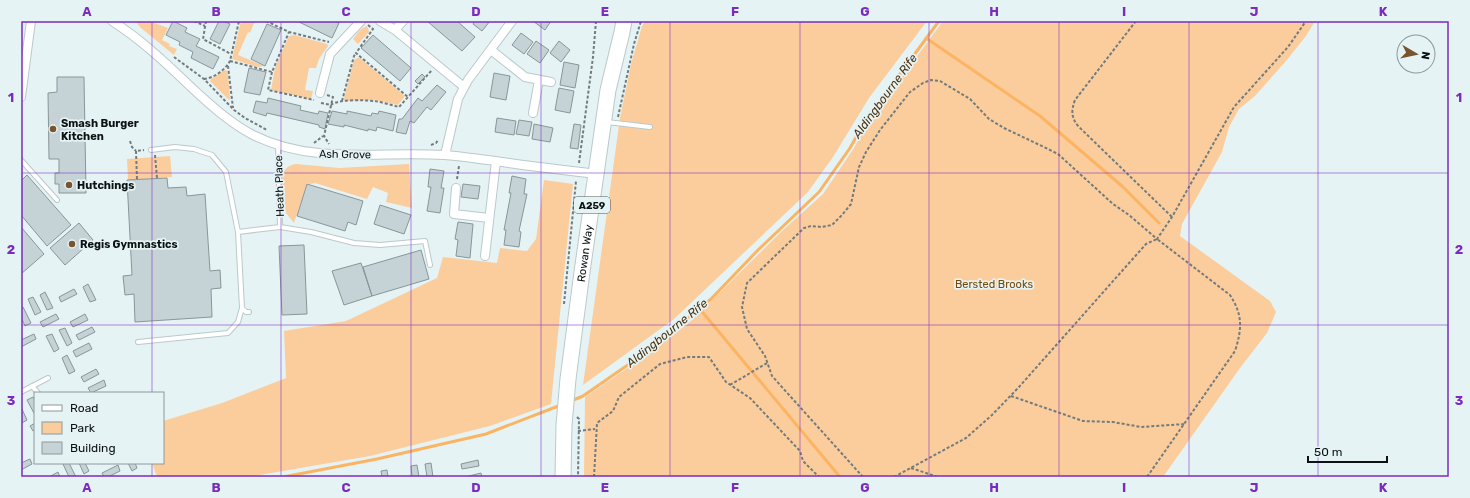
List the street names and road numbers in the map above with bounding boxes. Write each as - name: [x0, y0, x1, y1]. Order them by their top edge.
- street label: Ash Grove: [319, 148, 371, 161]
- street label: Heath Place: [272, 155, 287, 217]
- road number: A259: [574, 197, 610, 213]
- street label: Rowan Way: [575, 224, 596, 283]

